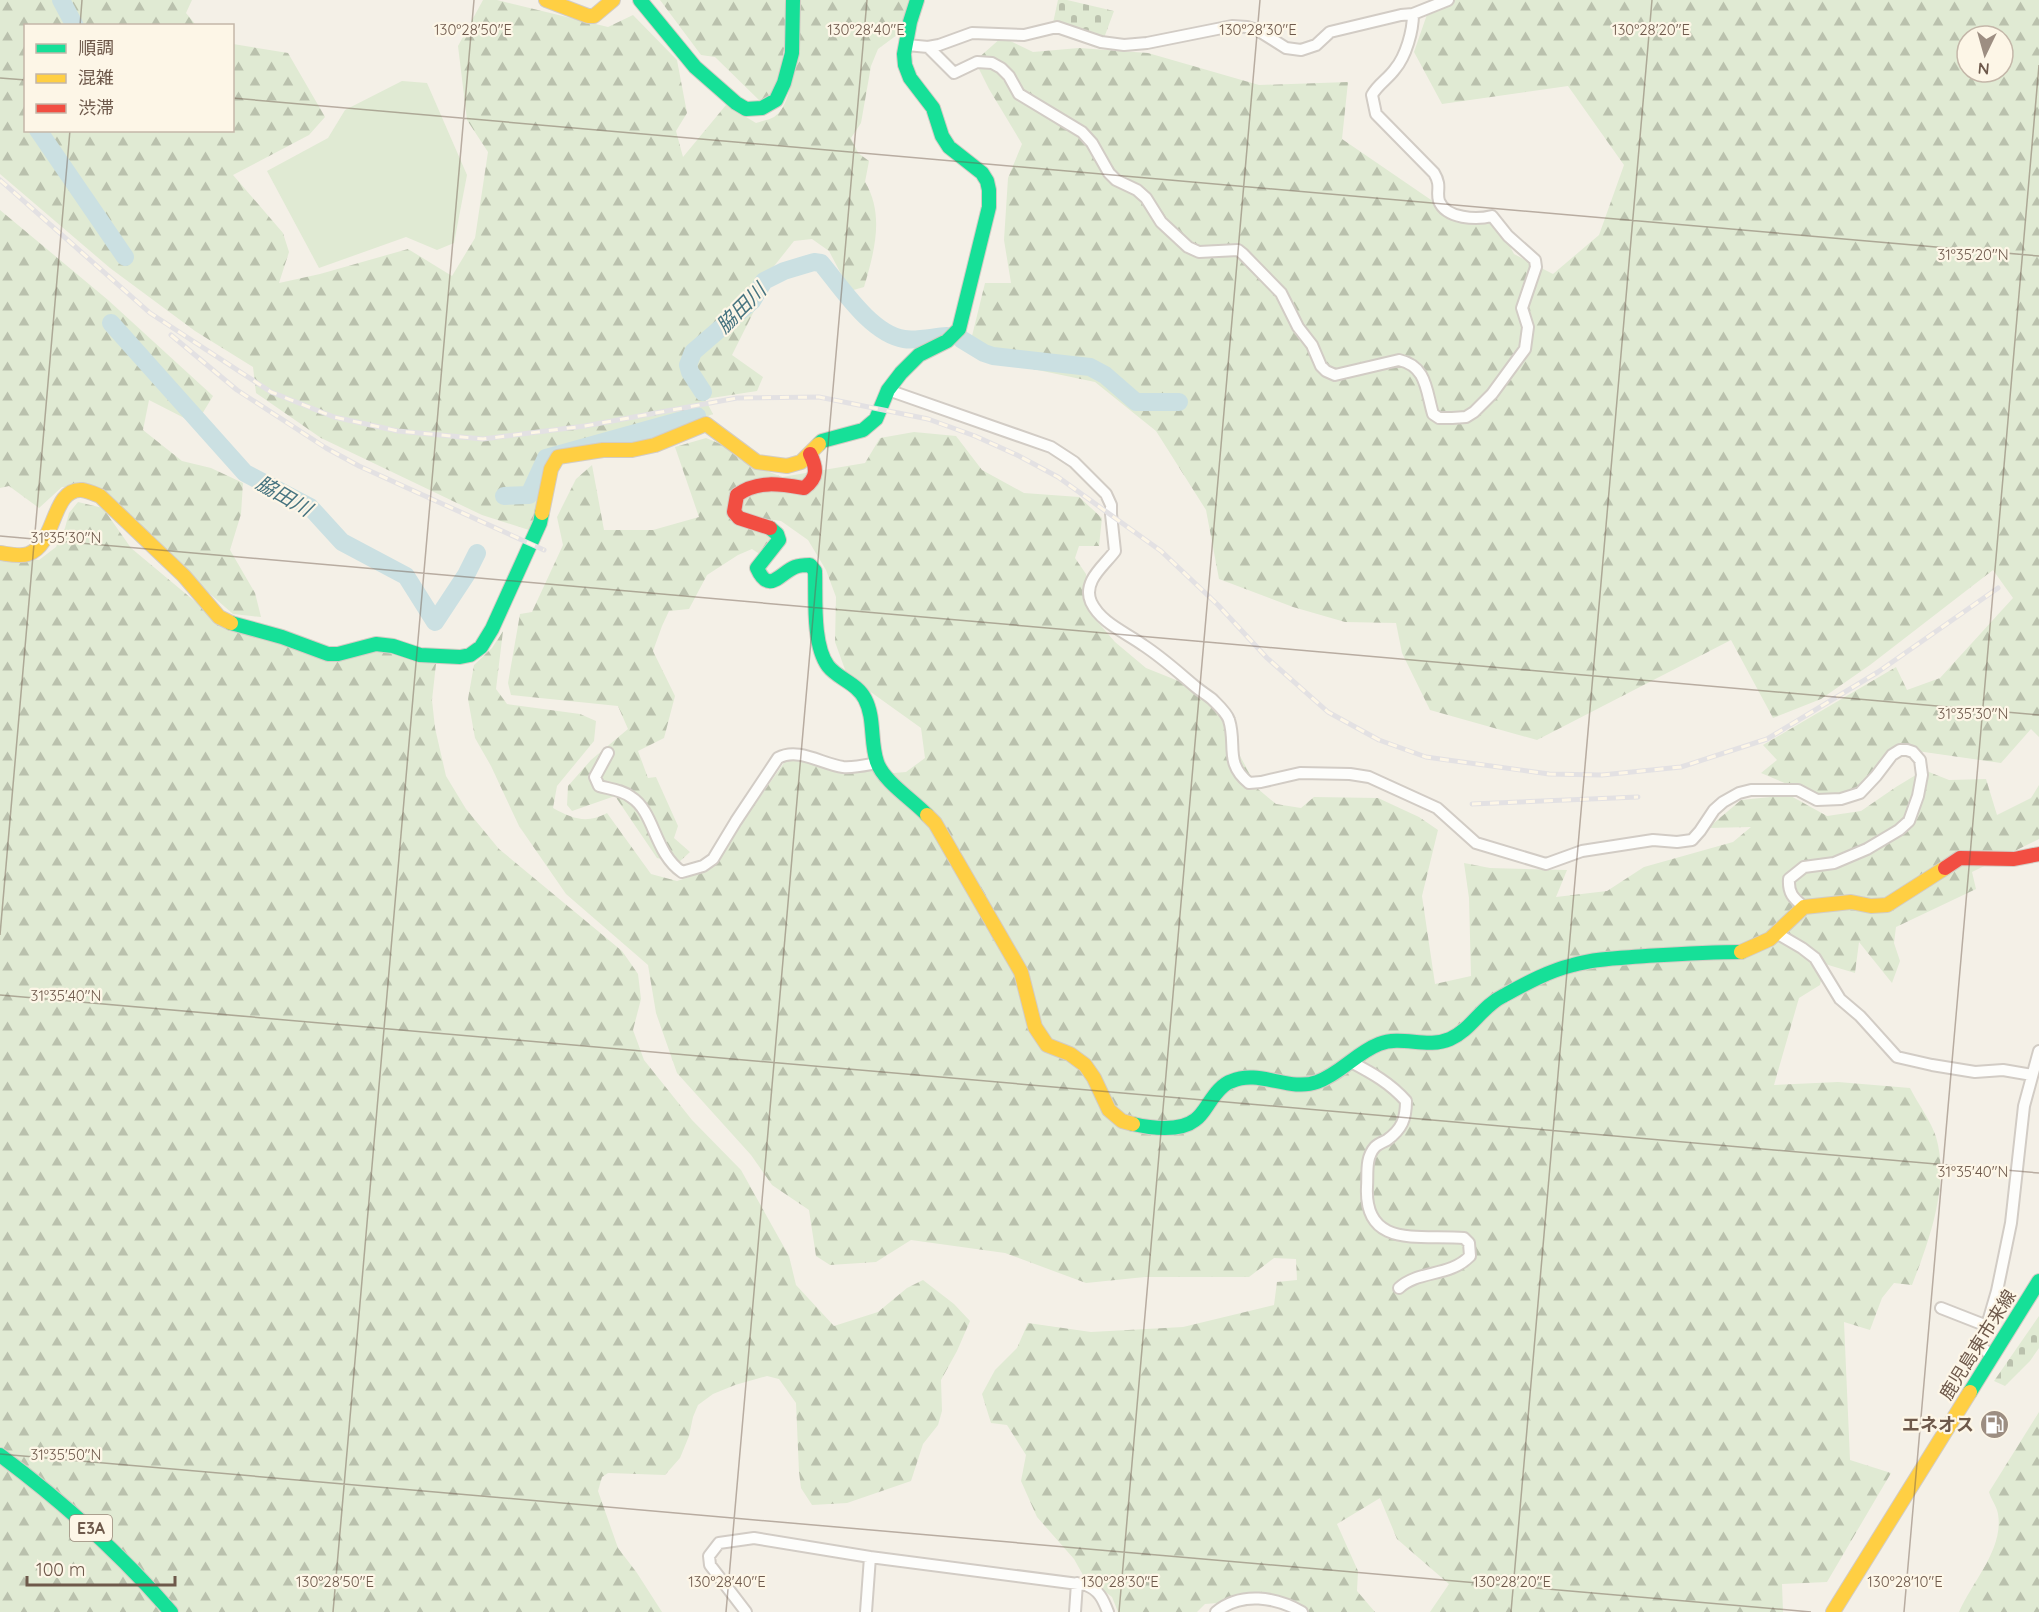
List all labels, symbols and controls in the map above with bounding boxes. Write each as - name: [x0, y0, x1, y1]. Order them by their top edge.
- text: 130°28'50"E: [434, 20, 512, 39]
- text: 130°28'40"E: [827, 20, 905, 39]
- text: 130°28'30"E: [1219, 20, 1297, 39]
- text: 130°28'20"E: [1612, 20, 1690, 39]
- legend: [24, 24, 234, 132]
- north arrow: [1955, 24, 2015, 84]
- text: 順調: [78, 36, 114, 59]
- text: N: [1977, 58, 1990, 79]
- text: 混雑: [78, 66, 114, 89]
- text: 渋滞: [78, 96, 114, 119]
- text: 31°35'20"N: [1937, 245, 2009, 264]
- water label: 脇田川: [711, 276, 772, 338]
- water label: 脇田川: [252, 470, 318, 522]
- text: 31°35'30"N: [31, 528, 101, 547]
- text: 31°35'30"N: [1938, 704, 2008, 723]
- text: 31°35'40"N: [31, 986, 101, 1005]
- text: 31°35'40"N: [1938, 1162, 2008, 1181]
- street label: 鹿児島東市来線: [1934, 1285, 2021, 1404]
- fuel station icon: エネオス: [1979, 1409, 2011, 1441]
- place label: エネオス: [1902, 1413, 1974, 1436]
- text: 31°35'50"N: [30, 1445, 102, 1464]
- road number: E3A: [70, 1515, 112, 1541]
- scale bar: [27, 1549, 176, 1587]
- text: 100 m: [36, 1558, 85, 1581]
- text: 130°28'50"E: [296, 1572, 374, 1591]
- text: 130°28'40"E: [688, 1572, 766, 1591]
- text: 130°28'30"E: [1081, 1572, 1159, 1591]
- text: 130°28'20"E: [1473, 1572, 1551, 1591]
- text: 130°28'10"E: [1867, 1572, 1943, 1591]

